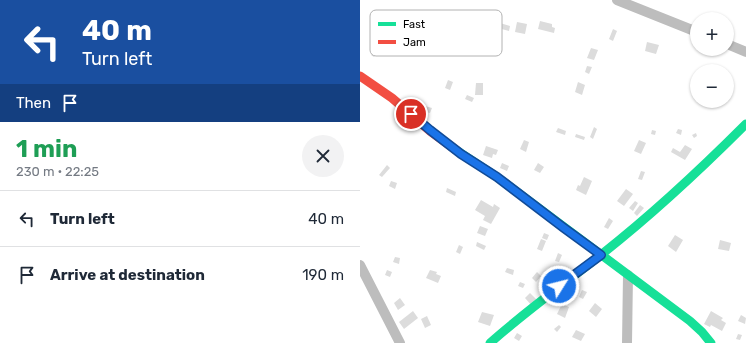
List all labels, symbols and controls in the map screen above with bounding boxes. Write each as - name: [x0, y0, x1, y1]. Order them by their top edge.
- legend: [370, 10, 502, 56]
- map controls: [690, 12, 734, 108]
- button: +: [690, 12, 734, 56]
- text: 40 m: [82, 14, 152, 47]
- icon: left: [16, 16, 68, 68]
- text: Fast: [403, 18, 426, 31]
- text: Jam: [403, 36, 426, 49]
- text: Turn left: [82, 48, 152, 70]
- button: −: [690, 64, 734, 108]
- icon: arrive: [59, 92, 81, 114]
- text: Then: [16, 94, 51, 112]
- pin: [394, 97, 428, 131]
- icon: arrive: [400, 103, 422, 125]
- text: 1 min: [16, 135, 77, 163]
- button: close: [302, 135, 344, 177]
- text: 230 m · 22:25: [16, 164, 99, 179]
- icon: left: [16, 208, 38, 230]
- text: Turn left: [50, 210, 115, 228]
- text: 40 m: [308, 210, 344, 228]
- icon: arrive: [16, 264, 38, 286]
- position arrow: [538, 265, 580, 307]
- text: Arrive at destination: [50, 266, 205, 284]
- text: 190 m: [302, 266, 344, 284]

